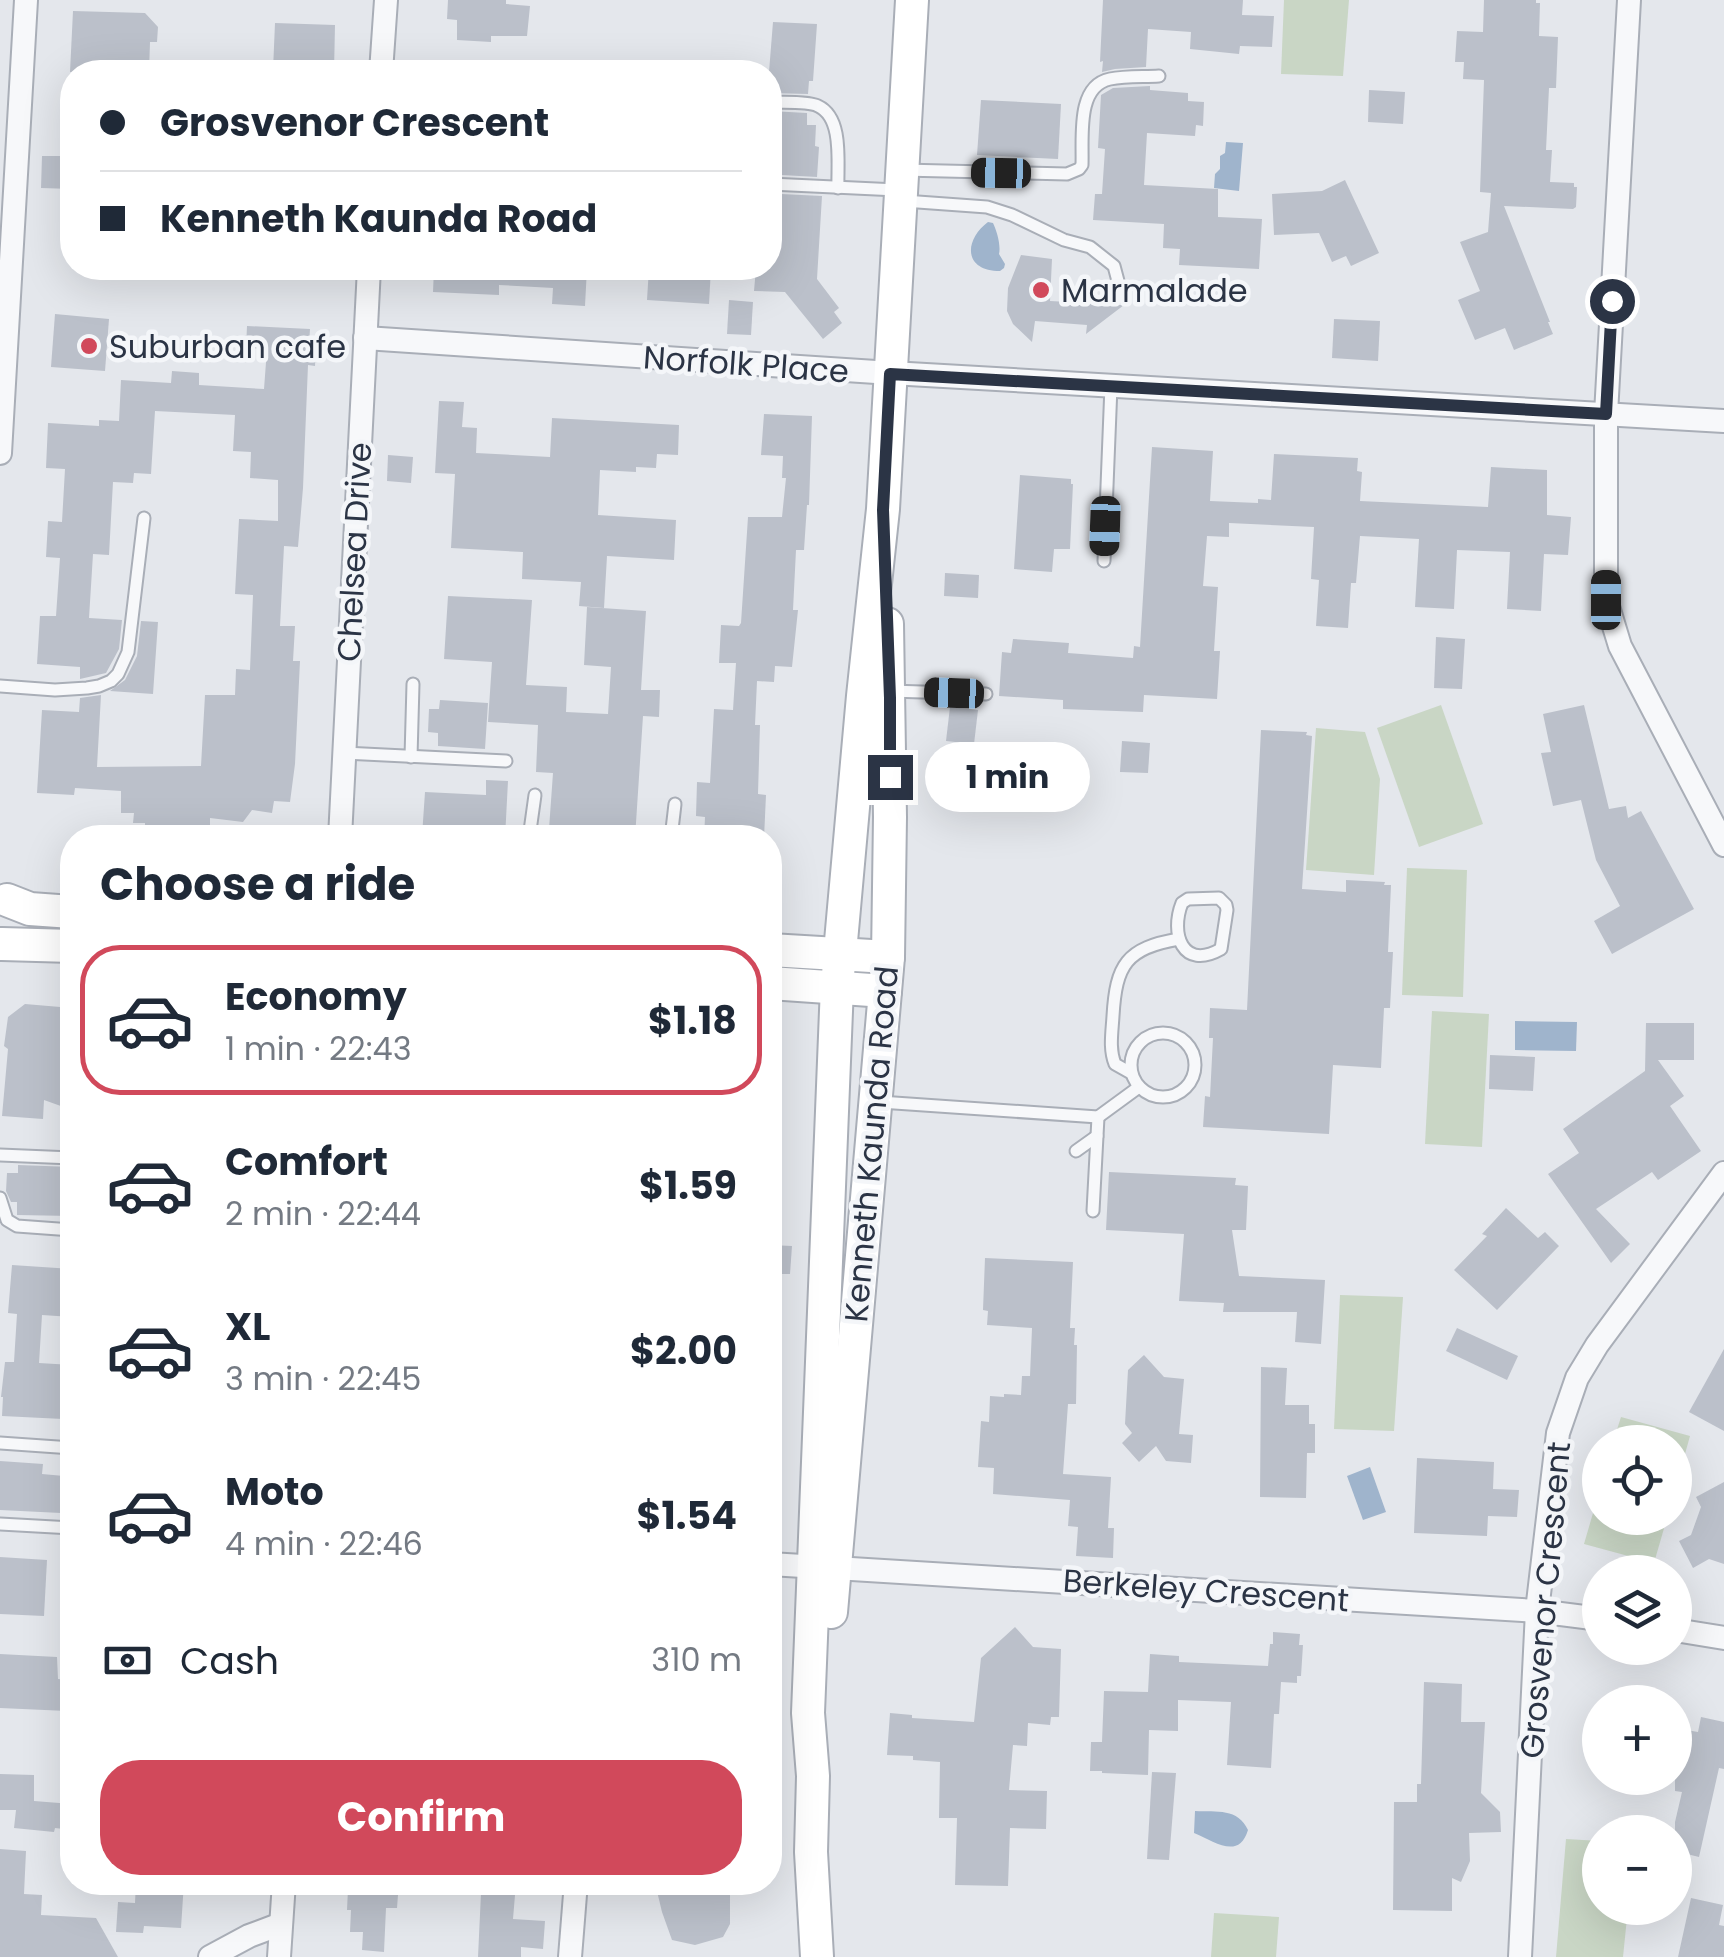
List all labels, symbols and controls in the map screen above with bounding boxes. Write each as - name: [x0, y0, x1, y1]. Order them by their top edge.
- text: Grosvenor Crescent: [160, 96, 549, 149]
- car: [971, 157, 1031, 189]
- text: Kenneth Kaunda Road: [160, 192, 597, 245]
- place label: Marmalade: [1061, 268, 1248, 313]
- marker: Marmalade: [1030, 279, 1052, 301]
- route start: [1590, 279, 1635, 324]
- place label: Suburban cafe: [109, 324, 346, 369]
- street label: Norfolk Place: [642, 334, 850, 394]
- marker: Suburban cafe: [78, 335, 100, 357]
- street label: Chelsea Drive: [326, 441, 382, 663]
- car: [1089, 495, 1121, 557]
- car: [1591, 570, 1621, 630]
- car: [923, 677, 985, 709]
- callout: 1 min: [925, 742, 1090, 812]
- text: 1 min: [966, 754, 1049, 799]
- route end: [868, 755, 913, 800]
- text: Choose a ride: [100, 853, 415, 916]
- street label: Kenneth Kaunda Road: [833, 964, 909, 1324]
- text: Economy: [225, 970, 407, 1023]
- icon: car: [105, 975, 195, 1065]
- text: $1.18: [648, 994, 737, 1047]
- text: 1 min · 22:43: [225, 1026, 412, 1071]
- text: Comfort: [225, 1135, 388, 1188]
- icon: car: [105, 1140, 195, 1230]
- text: $1.59: [639, 1159, 737, 1212]
- text: 2 min · 22:44: [225, 1191, 421, 1236]
- text: XL: [225, 1300, 270, 1353]
- icon: car: [105, 1305, 195, 1395]
- text: $2.00: [630, 1324, 737, 1377]
- text: 3 min · 22:45: [225, 1356, 421, 1401]
- map controls: [1582, 1425, 1692, 1925]
- button: locate: [1582, 1425, 1692, 1535]
- street label: Grosvenor Crescent: [1509, 1440, 1581, 1760]
- text: Moto: [225, 1465, 324, 1518]
- icon: car: [105, 1470, 195, 1560]
- text: $1.54: [637, 1489, 737, 1542]
- text: 4 min · 22:46: [225, 1521, 423, 1566]
- button: layers: [1582, 1555, 1692, 1665]
- street label: Berkeley Crescent: [1061, 1558, 1351, 1622]
- icon: cash: [100, 1633, 155, 1688]
- text: Cash: [180, 1634, 279, 1687]
- text: 310 m: [651, 1637, 742, 1682]
- button: +: [1582, 1685, 1692, 1795]
- button: Confirm: [100, 1760, 742, 1875]
- button: −: [1582, 1815, 1692, 1925]

